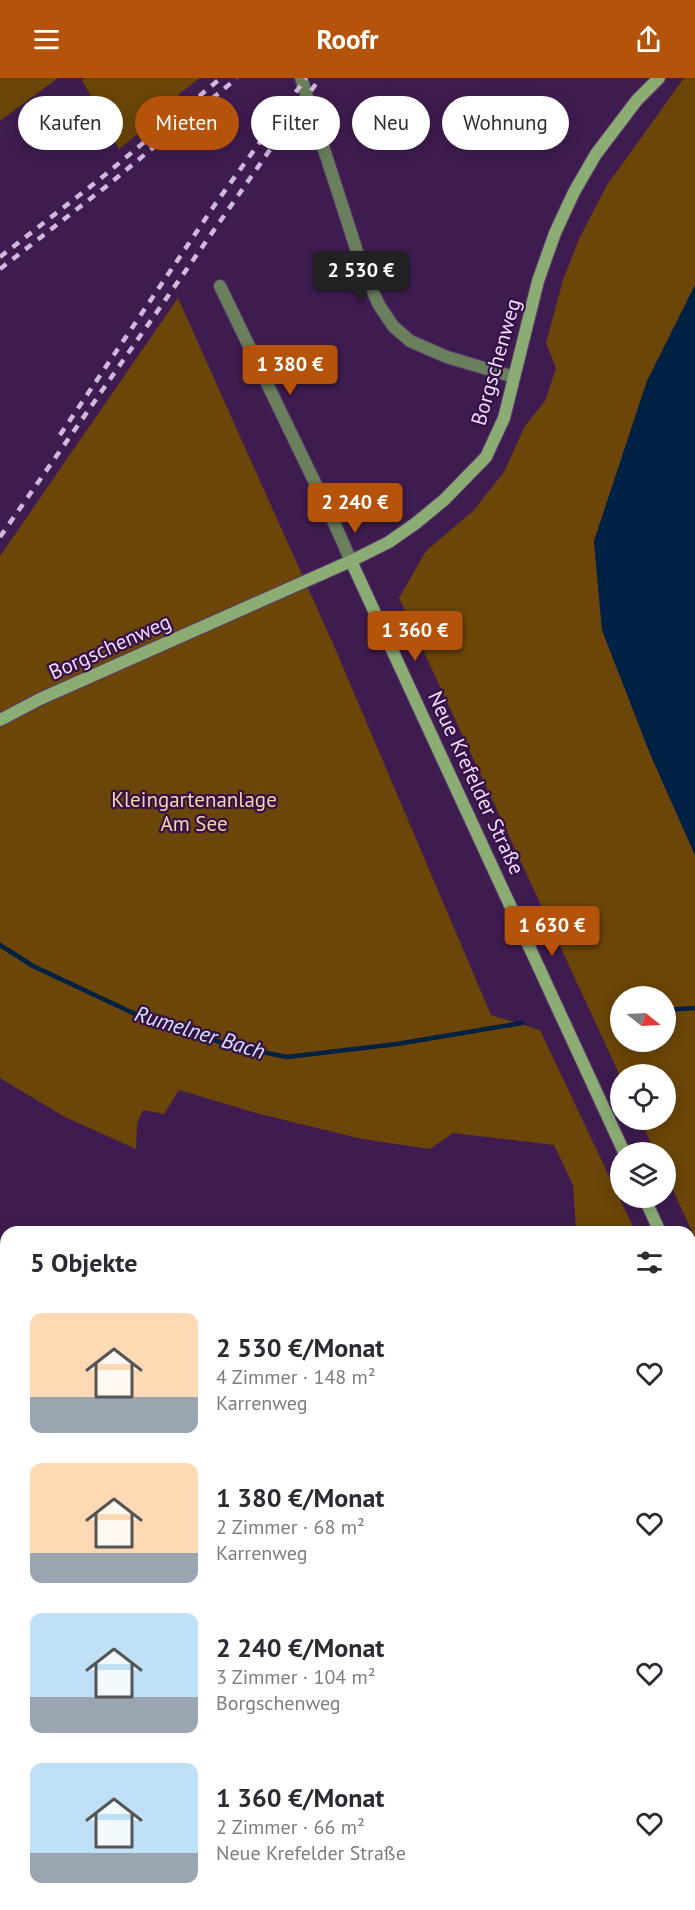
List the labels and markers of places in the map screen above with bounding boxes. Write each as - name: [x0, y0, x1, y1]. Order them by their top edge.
- pin: 2 530 €: [306, 251, 416, 302]
- pin: 1 380 €: [235, 345, 345, 396]
- pin: 2 240 €: [300, 483, 410, 534]
- pin: 1 360 €: [360, 611, 470, 662]
- pin: 1 630 €: [497, 906, 607, 957]

